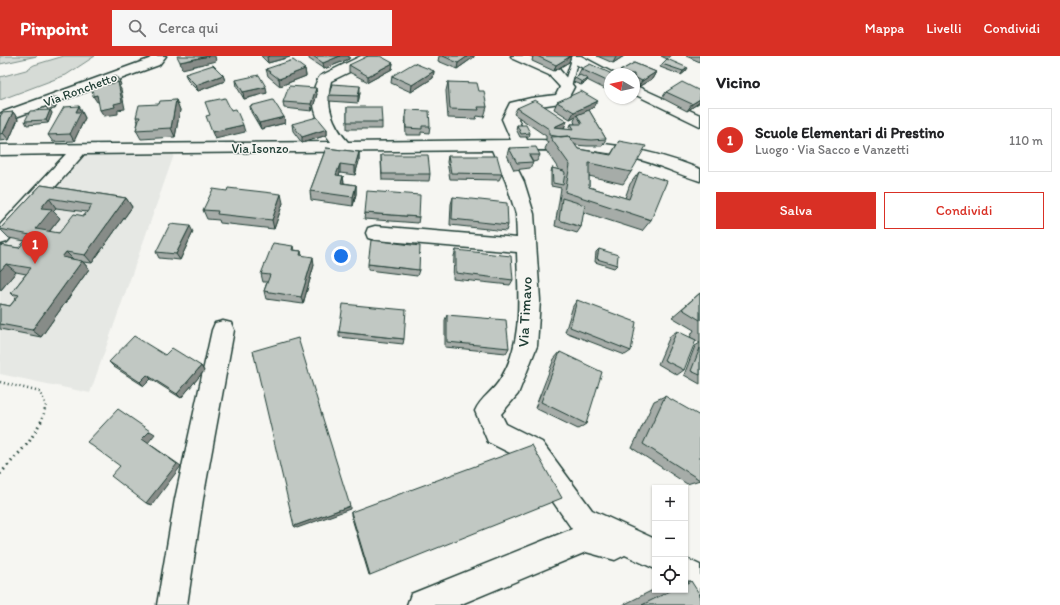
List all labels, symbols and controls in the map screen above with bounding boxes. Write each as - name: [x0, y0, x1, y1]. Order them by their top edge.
- search box: [112, 10, 392, 46]
- text: Pinpoint: [20, 17, 88, 40]
- icon: search: [126, 17, 148, 39]
- text: Cerca qui: [158, 19, 218, 37]
- text: Mappa: [865, 20, 904, 37]
- text: Livelli: [926, 20, 961, 37]
- text: Condividi: [983, 20, 1040, 37]
- north arrow: [604, 68, 640, 104]
- street label: Via Ronchetto: [41, 69, 119, 110]
- text: Vicino: [716, 72, 760, 92]
- text: Scuole Elementari di Prestino: [755, 124, 944, 142]
- text: 1: [727, 133, 733, 148]
- text: 110 m: [1009, 133, 1043, 148]
- street label: Via Isonzo: [231, 141, 289, 156]
- text: Luogo · Via Sacco e Vanzetti: [755, 142, 909, 157]
- button: Salva: [716, 192, 876, 229]
- button: Condividi: [884, 192, 1044, 229]
- pin: 1: [22, 231, 48, 264]
- your location: [331, 246, 351, 266]
- street label: Via Timavo: [514, 276, 536, 348]
- map controls: [652, 485, 688, 593]
- button: +: [652, 485, 688, 521]
- button: −: [652, 521, 688, 557]
- button: locate: [652, 557, 688, 593]

